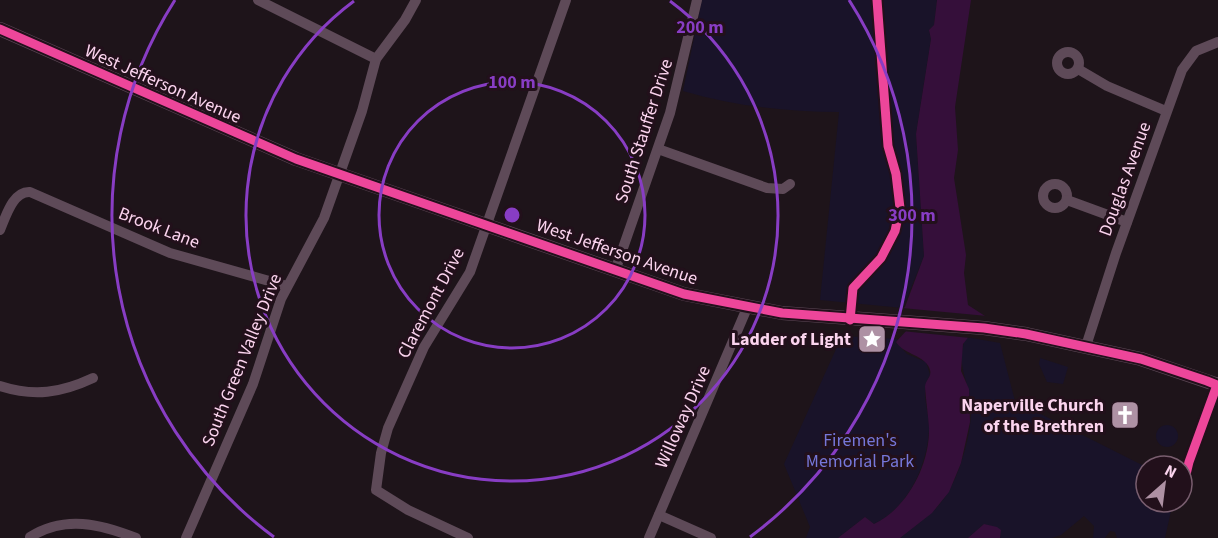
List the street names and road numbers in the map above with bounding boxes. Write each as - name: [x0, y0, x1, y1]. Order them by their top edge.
- street label: West Jefferson Avenue: [81, 38, 245, 130]
- street label: South Stauffer Drive: [609, 56, 679, 206]
- street label: Douglas Avenue: [1093, 118, 1157, 240]
- street label: Brook Lane: [115, 201, 203, 255]
- street label: West Jefferson Avenue: [533, 213, 701, 291]
- street label: Claremont Drive: [391, 243, 471, 363]
- street label: South Green Valley Drive: [196, 270, 288, 450]
- street label: Willoway Drive: [649, 361, 717, 472]

